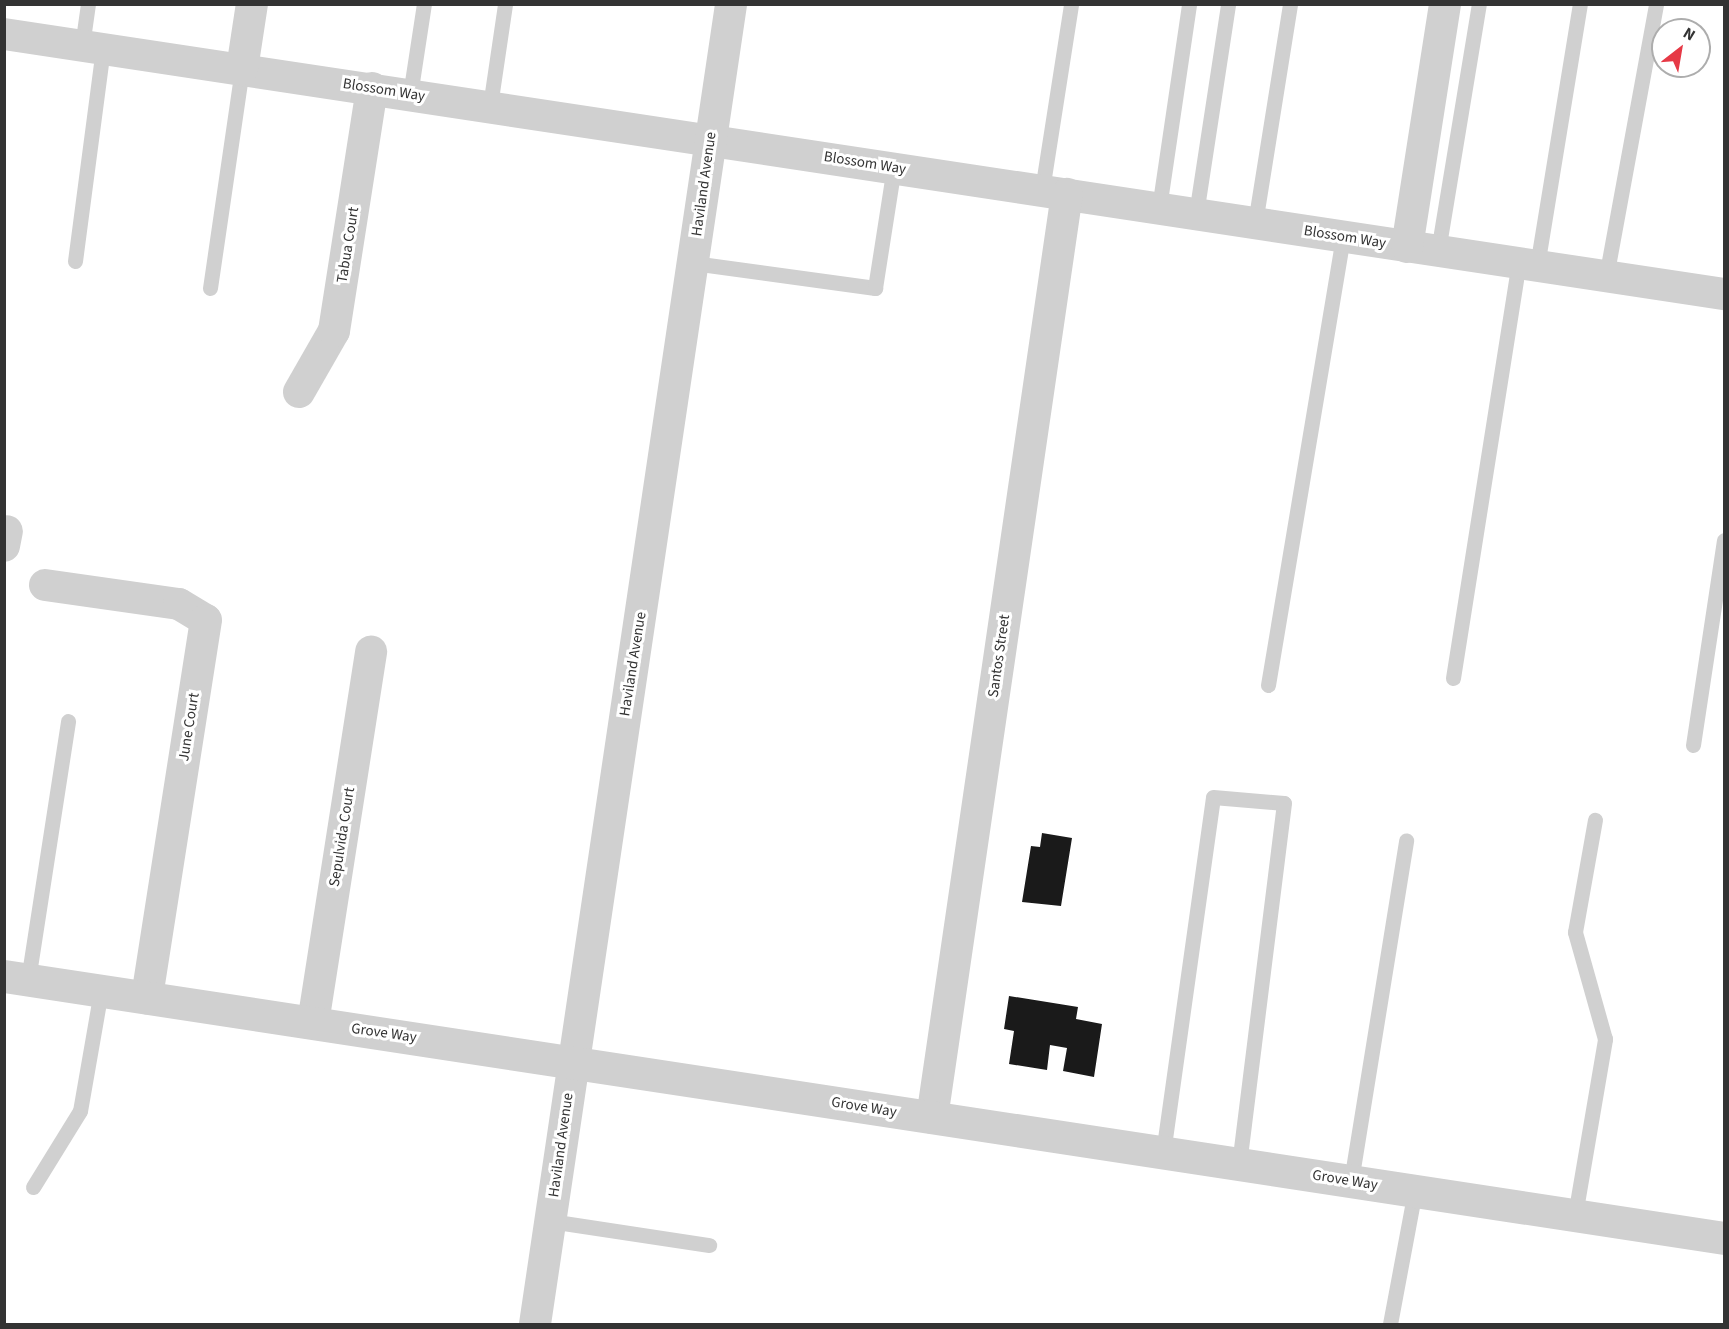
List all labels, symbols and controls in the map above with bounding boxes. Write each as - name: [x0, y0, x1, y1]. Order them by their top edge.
- north arrow: [1651, 18, 1711, 78]
- text: N: [1679, 22, 1699, 46]
- street label: Blossom Way: [342, 75, 426, 105]
- street label: Haviland Avenue: [688, 131, 720, 237]
- street label: Blossom Way: [823, 148, 907, 178]
- street label: Tabua Court: [333, 206, 363, 284]
- street label: Blossom Way: [1303, 222, 1387, 252]
- street label: Haviland Avenue: [616, 611, 650, 717]
- street label: Santos Street: [984, 613, 1014, 699]
- street label: June Court: [175, 691, 203, 763]
- street label: Sepulvida Court: [325, 786, 359, 888]
- street label: Grove Way: [350, 1020, 418, 1046]
- street label: Haviland Avenue: [545, 1092, 577, 1198]
- street label: Grove Way: [830, 1093, 898, 1121]
- street label: Grove Way: [1311, 1166, 1379, 1194]

